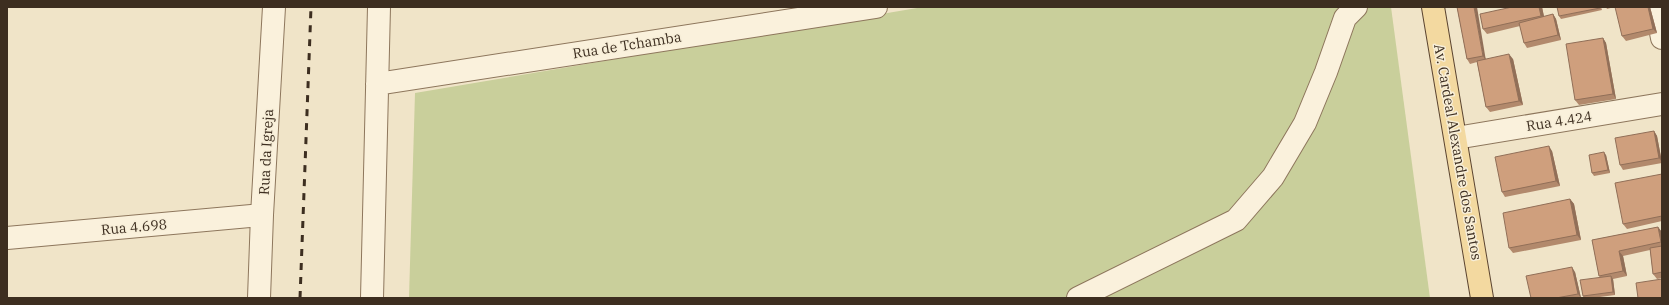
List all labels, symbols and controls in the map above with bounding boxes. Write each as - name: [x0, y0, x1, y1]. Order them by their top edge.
- street label: Rua de Tchamba: [571, 27, 683, 62]
- street label: Av. Cardeal Alexandre dos Santos: [1430, 43, 1486, 261]
- street label: Rua 4.424: [1525, 107, 1593, 135]
- street label: Rua da Igreja: [255, 108, 277, 196]
- street label: Rua 4.698: [100, 215, 168, 239]

